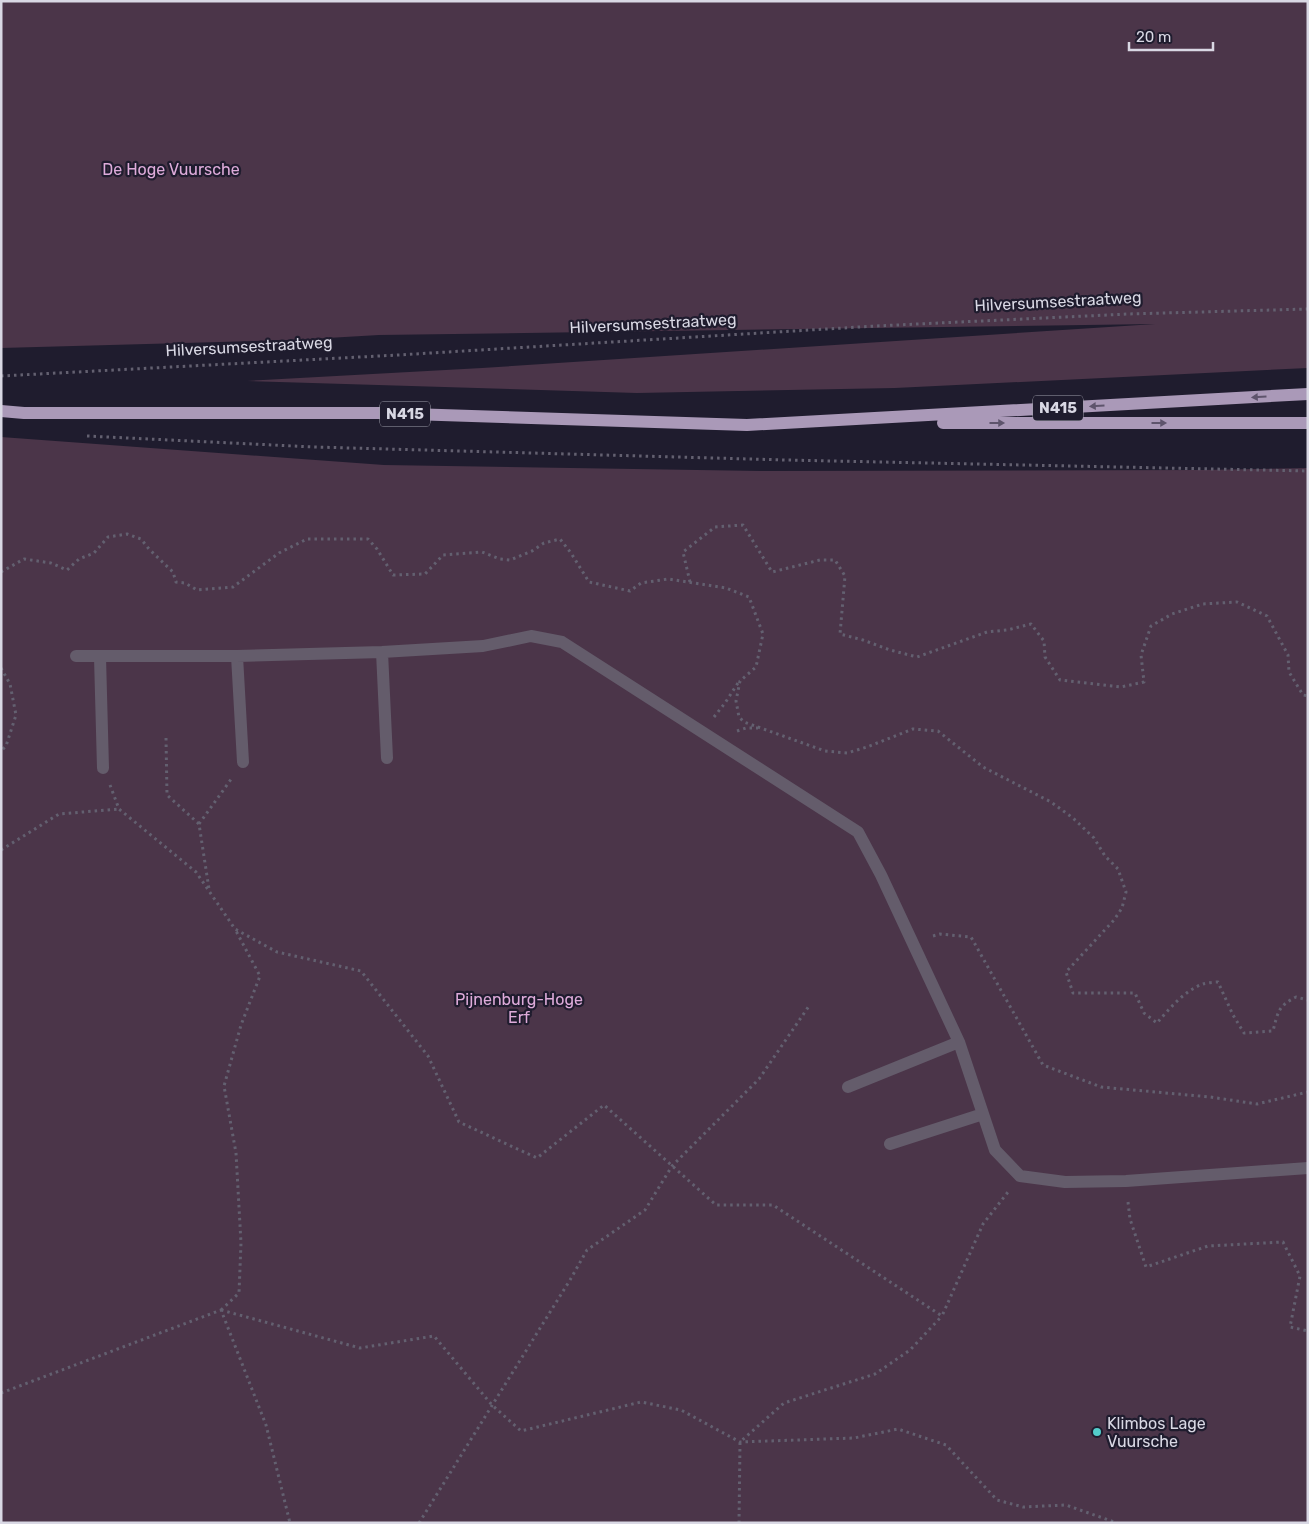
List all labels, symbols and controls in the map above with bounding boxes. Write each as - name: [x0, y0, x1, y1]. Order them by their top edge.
- scale bar: [1129, 20, 1213, 52]
- text: 20 m: [1136, 28, 1171, 46]
- park label: De Hoge Vuursche: [102, 160, 240, 179]
- street label: Hilversumsestraatweg: [974, 288, 1142, 315]
- street label: Hilversumsestraatweg: [569, 310, 737, 337]
- street label: Hilversumsestraatweg: [165, 333, 333, 360]
- one-way arrow: [1251, 393, 1267, 401]
- road number: N415: [1033, 396, 1083, 420]
- road number: N415: [380, 402, 430, 426]
- one-way arrow: [1089, 403, 1105, 411]
- one-way arrow: [989, 419, 1005, 427]
- one-way arrow: [1152, 419, 1168, 427]
- park label: Pijnenburg-Hoge Erf: [455, 990, 583, 1027]
- place label: Klimbos Lage Vuursche: [1107, 1414, 1206, 1451]
- marker: Klimbos Lage Vuursche: [1091, 1426, 1103, 1438]

